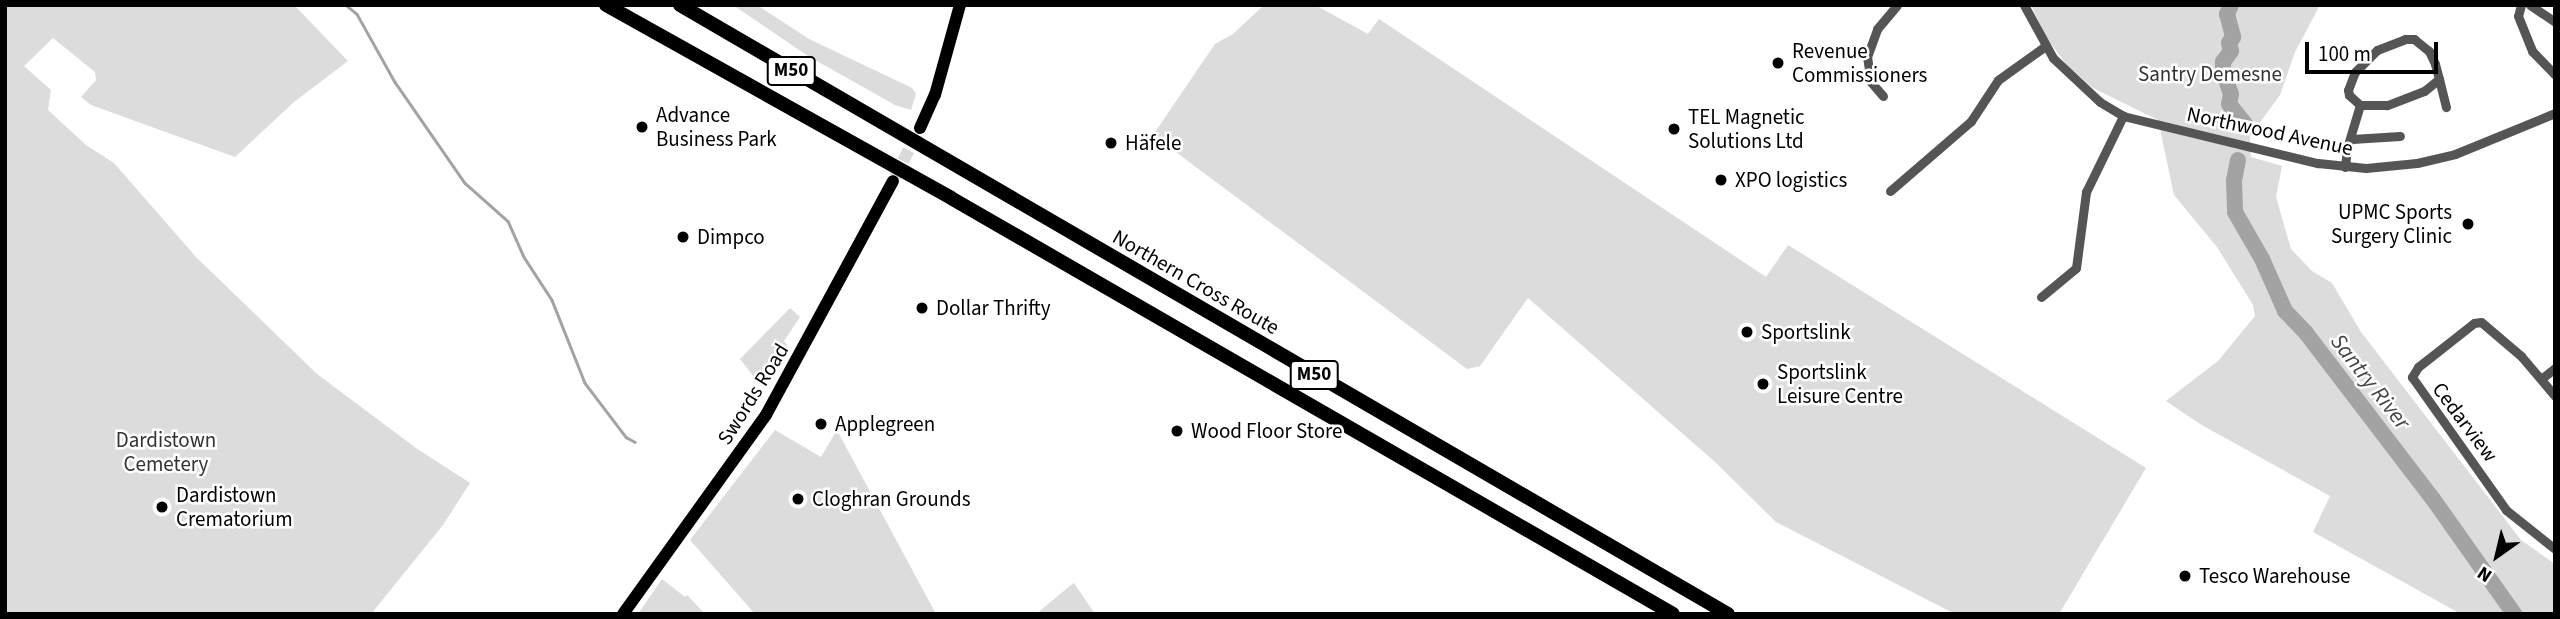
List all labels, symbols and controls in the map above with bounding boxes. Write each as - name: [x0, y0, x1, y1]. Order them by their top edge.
- scale bar: [2308, 28, 2441, 72]
- place label: Revenue Commissioners: [1792, 38, 1927, 88]
- text: 100 m: [2318, 39, 2371, 69]
- road number: M50: [766, 55, 816, 86]
- marker: Revenue Commissioners: [1770, 55, 1786, 71]
- park label: Santry Demesne: [2138, 61, 2282, 87]
- street label: Northwood Avenue: [2185, 101, 2355, 161]
- place label: Advance Business Park: [656, 102, 777, 152]
- place label: TEL Magnetic Solutions Ltd: [1688, 104, 1805, 154]
- marker: Advance Business Park: [634, 119, 650, 135]
- marker: TEL Magnetic Solutions Ltd: [1666, 121, 1682, 137]
- place label: Häfele: [1125, 130, 1181, 156]
- marker: Häfele: [1103, 135, 1119, 151]
- place label: XPO logistics: [1735, 167, 1847, 193]
- marker: XPO logistics: [1713, 172, 1729, 188]
- place label: UPMC Sports Surgery Clinic: [2331, 199, 2452, 249]
- marker: UPMC Sports Surgery Clinic: [2458, 214, 2478, 234]
- place label: Dimpco: [697, 224, 765, 250]
- street label: Northern Cross Route: [1108, 224, 1284, 340]
- marker: Dimpco: [675, 229, 691, 245]
- place label: Dollar Thrifty: [936, 295, 1050, 321]
- marker: Dollar Thrifty: [914, 300, 930, 316]
- place label: Sportslink: [1761, 319, 1851, 345]
- marker: Sportslink: [1739, 324, 1755, 340]
- water label: Santry River: [2324, 329, 2416, 435]
- street label: Swords Road: [712, 339, 794, 449]
- place label: Sportslink Leisure Centre: [1777, 359, 1903, 409]
- road number: M50: [1290, 360, 1338, 390]
- marker: Sportslink Leisure Centre: [1755, 376, 1771, 392]
- street label: Cedarview: [2427, 377, 2503, 467]
- place label: Applegreen: [835, 411, 935, 437]
- marker: Applegreen: [813, 416, 829, 432]
- place label: Wood Floor Store: [1191, 418, 1343, 444]
- marker: Wood Floor Store: [1169, 423, 1185, 439]
- park label: Dardistown Cemetery: [116, 427, 216, 477]
- place label: Dardistown Crematorium: [176, 482, 293, 532]
- place label: Cloghran Grounds: [812, 486, 971, 512]
- marker: Cloghran Grounds: [790, 491, 806, 507]
- marker: Dardistown Crematorium: [154, 499, 170, 515]
- north arrow: [2462, 521, 2532, 591]
- text: N: [2472, 559, 2498, 589]
- place label: Tesco Warehouse: [2199, 563, 2350, 589]
- marker: Tesco Warehouse: [2177, 568, 2193, 584]

